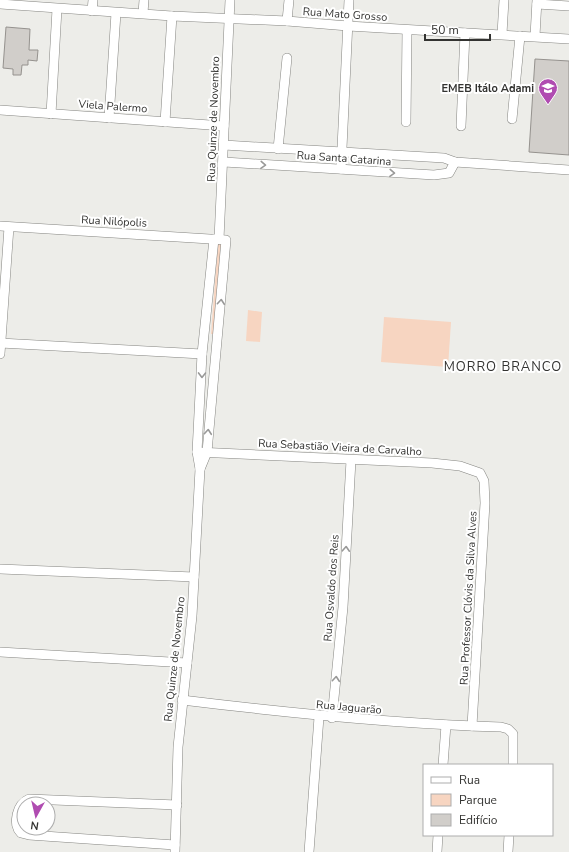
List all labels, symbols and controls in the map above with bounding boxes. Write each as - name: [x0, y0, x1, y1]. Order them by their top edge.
- street label: Rua Mato Grosso: [302, 4, 388, 25]
- scale bar: [425, 16, 490, 42]
- text: 50 m: [431, 22, 459, 38]
- street label: Rua Quinze de Novembro: [204, 56, 223, 182]
- school or university icon: EMEB Itálo Adami: [537, 77, 559, 105]
- place label: EMEB Itálo Adami: [441, 81, 534, 96]
- street label: Viela Palermo: [77, 97, 148, 116]
- street label: Rua Santa Catarina: [296, 148, 392, 169]
- one-way arrow: [260, 160, 266, 169]
- one-way arrow: [389, 169, 395, 177]
- street label: Rua Nilópolis: [81, 212, 147, 231]
- one-way arrow: [216, 299, 225, 305]
- district label: MORRO BRANCO: [444, 358, 562, 376]
- one-way arrow: [198, 372, 206, 378]
- one-way arrow: [204, 429, 213, 435]
- street label: Rua Sebastião Vieira de Carvalho: [258, 436, 422, 459]
- street label: Rua Professor Clóvis da Silva Alves: [456, 511, 481, 685]
- street label: Rua Osvaldo dos Reis: [320, 534, 343, 642]
- one-way arrow: [342, 546, 350, 552]
- street label: Rua Quinze de Novembro: [160, 596, 189, 722]
- one-way arrow: [331, 676, 340, 682]
- street label: Rua Jaguarão: [315, 697, 382, 718]
- legend: [423, 764, 553, 836]
- text: Rua: [459, 772, 480, 788]
- text: Parque: [459, 792, 497, 808]
- north arrow: [16, 796, 56, 836]
- text: Edifício: [459, 812, 498, 828]
- text: N: [30, 817, 40, 833]

